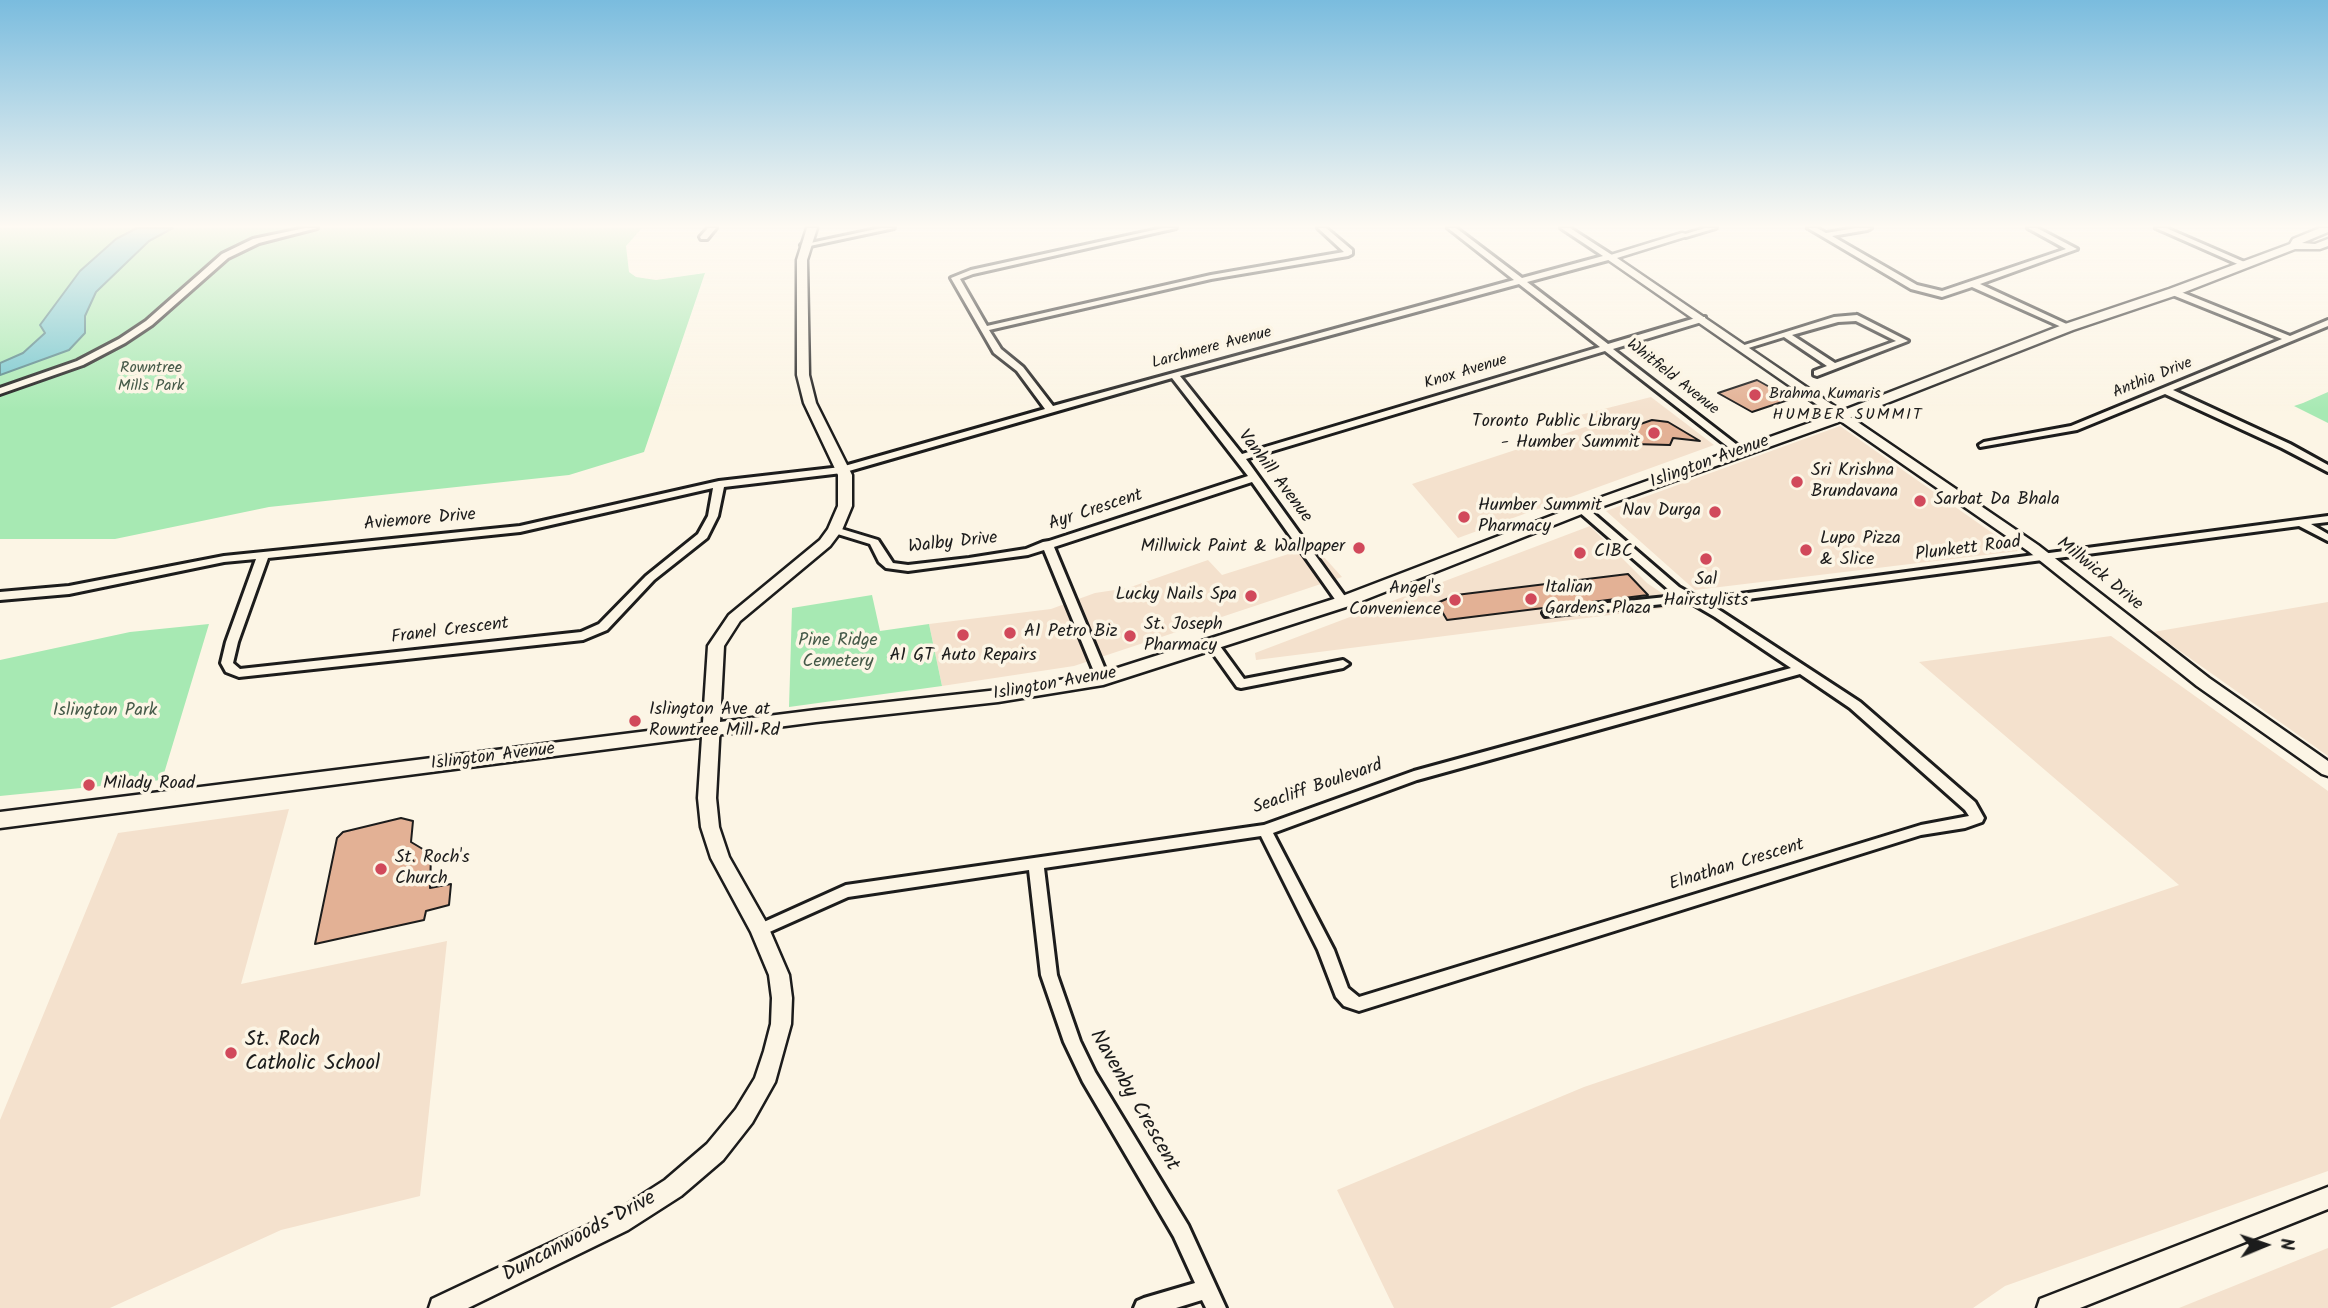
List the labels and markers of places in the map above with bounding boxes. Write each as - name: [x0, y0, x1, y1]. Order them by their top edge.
- place label: Brahma Kumaris: [1769, 385, 1881, 405]
- marker: Brahma Kumaris: [1747, 387, 1763, 403]
- place label: Toronto Public Library - Humber Summit: [1472, 412, 1640, 454]
- marker: Toronto Public Library - Humber Summit: [1646, 425, 1662, 441]
- place label: Sri Krishna Brundavana: [1811, 461, 1898, 504]
- marker: Sri Krishna Brundavana: [1789, 474, 1805, 490]
- place label: Sarbat Da Bhala: [1934, 490, 2060, 512]
- marker: Sarbat Da Bhala: [1912, 493, 1928, 509]
- place label: Humber Summit Pharmacy: [1478, 496, 1602, 538]
- place label: Nav Durga: [1622, 501, 1701, 523]
- marker: Nav Durga: [1707, 504, 1723, 520]
- marker: Humber Summit Pharmacy: [1456, 509, 1472, 525]
- place label: Lupo Pizza & Slice: [1820, 529, 1901, 572]
- place label: Millwick Paint & Wallpaper: [1140, 537, 1345, 559]
- marker: Millwick Paint & Wallpaper: [1351, 540, 1367, 556]
- place label: CIBC: [1594, 542, 1633, 564]
- marker: Lupo Pizza & Slice: [1798, 542, 1814, 558]
- marker: CIBC: [1572, 545, 1588, 561]
- marker: Sal Hairstylists: [1698, 551, 1714, 567]
- place label: Sal Hairstylists: [1664, 570, 1748, 612]
- place label: Italian Gardens Plaza: [1545, 578, 1651, 620]
- place label: Angel's Convenience: [1349, 579, 1441, 622]
- place label: Lucky Nails Spa: [1116, 585, 1237, 607]
- marker: Lucky Nails Spa: [1243, 588, 1259, 604]
- marker: Italian Gardens Plaza: [1523, 591, 1539, 607]
- marker: Angel's Convenience: [1447, 592, 1463, 608]
- place label: St. Joseph Pharmacy: [1144, 615, 1223, 658]
- place label: A1 Petro Biz: [1024, 622, 1118, 644]
- marker: A1 Petro Biz: [1002, 625, 1018, 641]
- marker: A1 GT Auto Repairs: [955, 627, 971, 643]
- marker: St. Joseph Pharmacy: [1122, 628, 1138, 644]
- place label: A1 GT Auto Repairs: [889, 646, 1037, 668]
- place label: Islington Ave at Rowntree Mill Rd: [649, 700, 780, 742]
- marker: Islington Ave at Rowntree Mill Rd: [627, 713, 643, 729]
- place label: Milady Road: [103, 774, 195, 796]
- marker: Milady Road: [81, 777, 97, 793]
- place label: St. Roch's Church: [395, 848, 470, 890]
- marker: St. Roch's Church: [373, 861, 389, 877]
- place label: St. Roch Catholic School: [245, 1028, 380, 1078]
- marker: St. Roch Catholic School: [223, 1045, 239, 1061]

